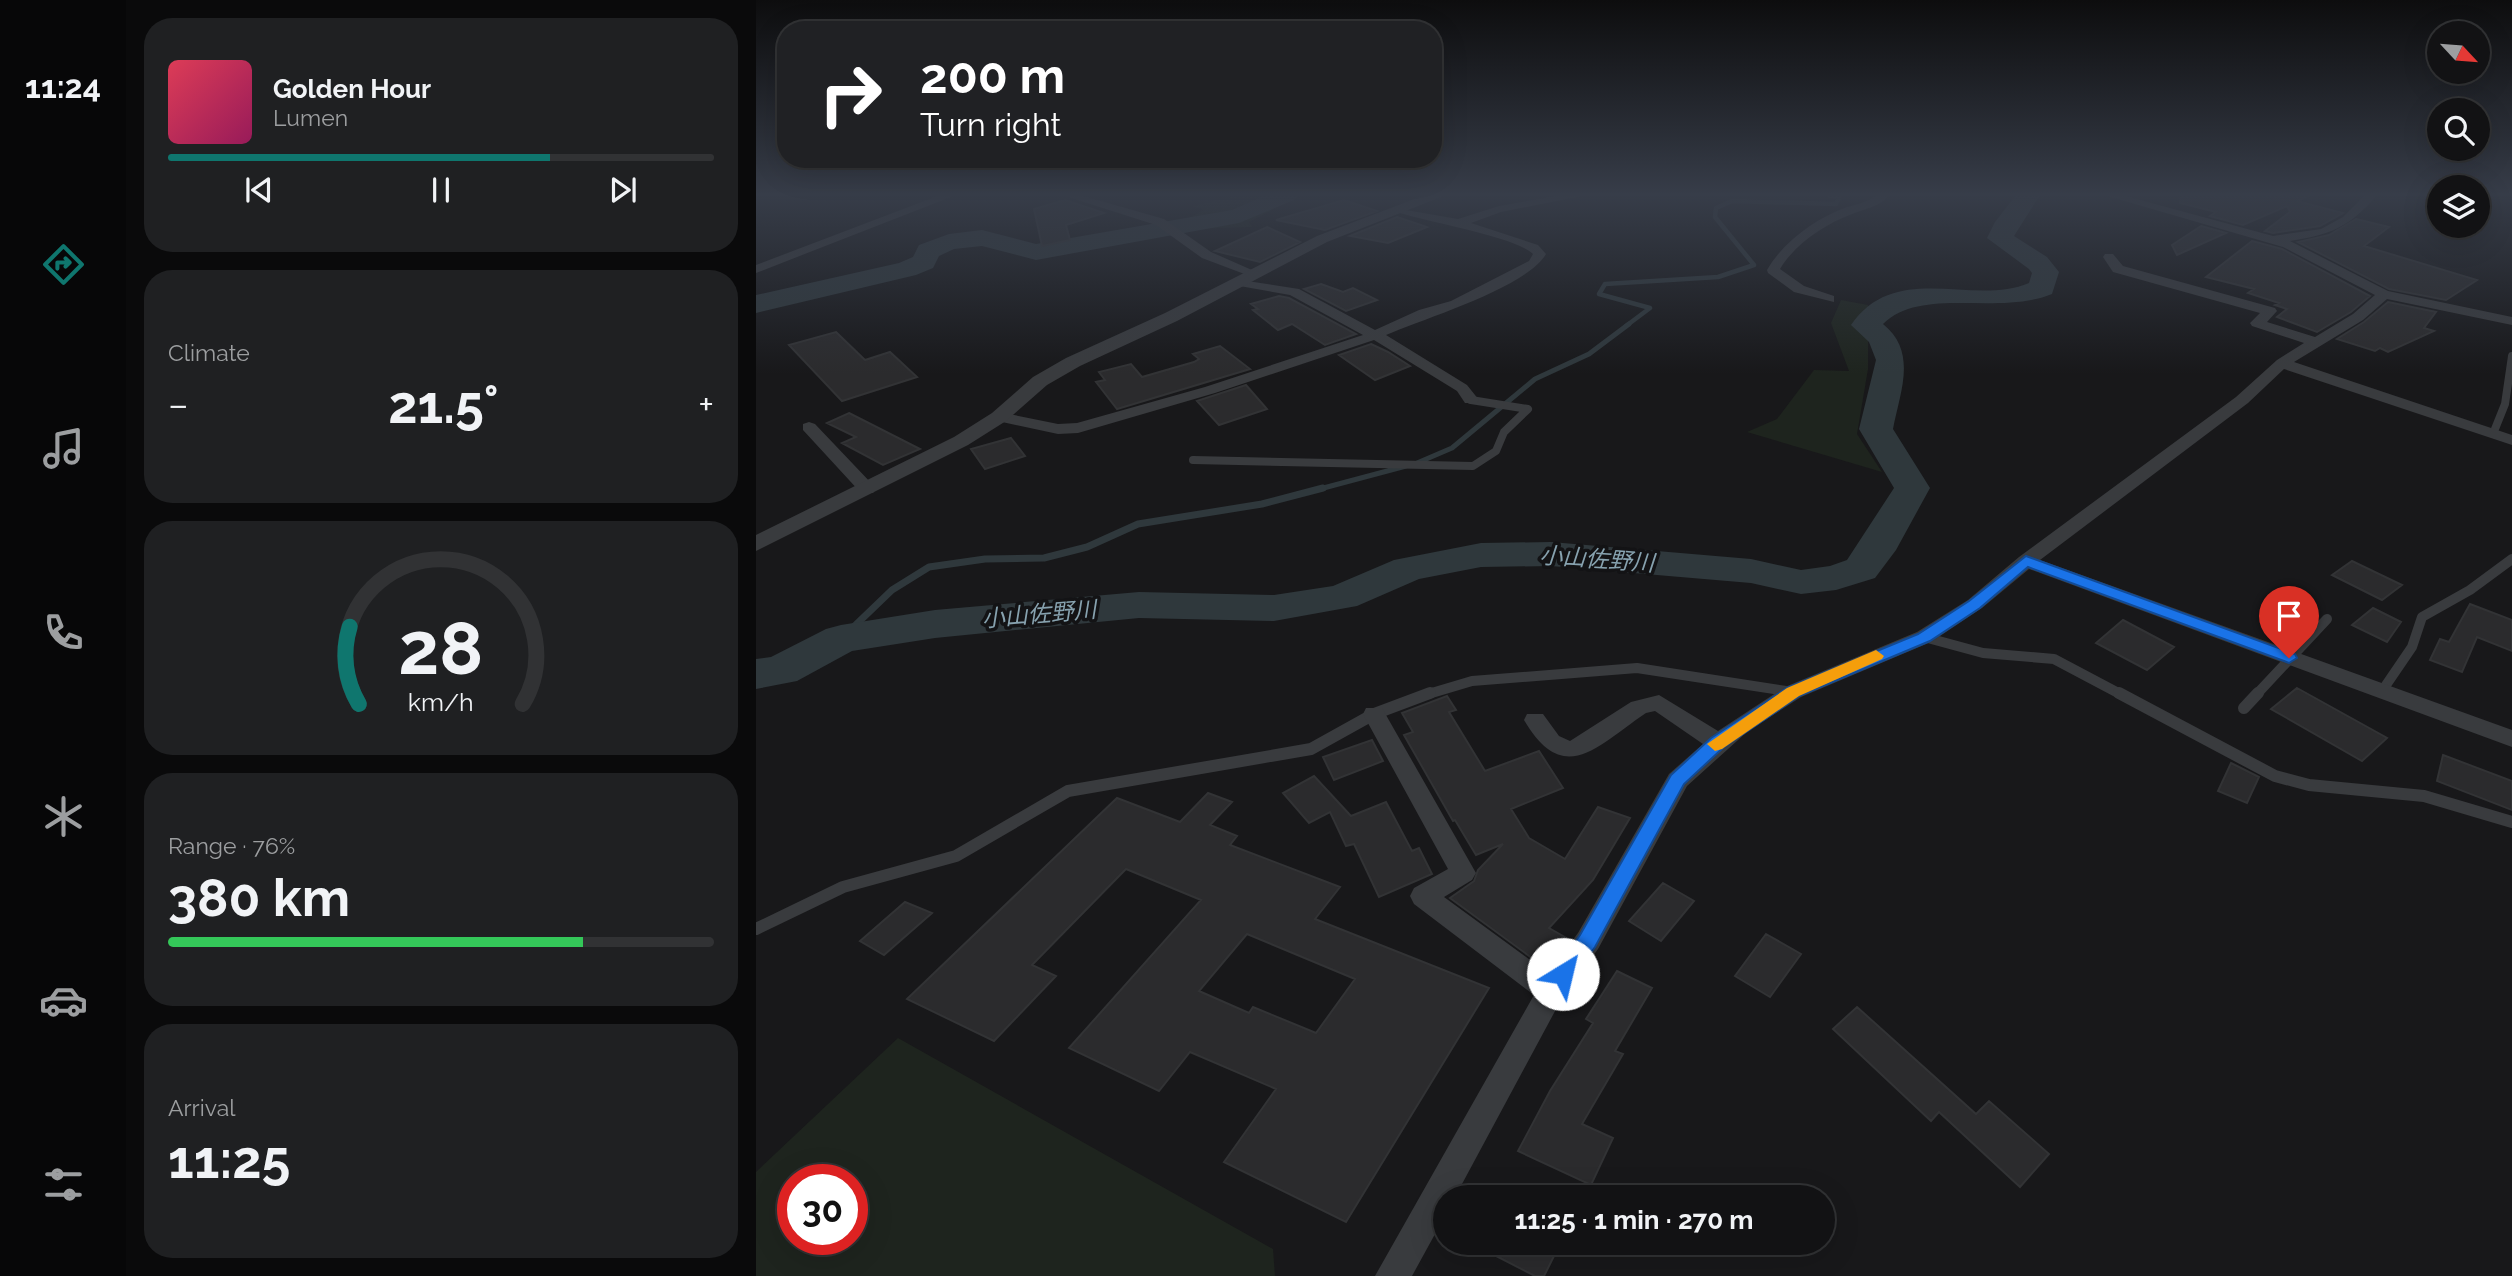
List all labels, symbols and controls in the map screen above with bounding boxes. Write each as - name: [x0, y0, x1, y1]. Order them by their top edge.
- north arrow: [2427, 21, 2490, 84]
- map controls: [2427, 21, 2490, 238]
- text: 200 m: [920, 47, 1065, 104]
- icon: right: [805, 49, 896, 140]
- text: 11:24: [25, 68, 101, 105]
- text: Golden Hour: [273, 74, 431, 104]
- button: search: [2427, 98, 2490, 161]
- text: Lumen: [273, 104, 348, 131]
- text: Turn right: [920, 106, 1061, 143]
- icon: previous: [240, 171, 278, 209]
- icon: pause: [422, 171, 460, 209]
- icon: next: [604, 171, 642, 209]
- button: layers: [2427, 175, 2490, 238]
- icon: directions: [39, 240, 88, 289]
- text: Climate: [168, 339, 250, 366]
- text: 21.5°: [388, 374, 499, 435]
- text: −: [168, 382, 188, 427]
- text: +: [698, 382, 714, 427]
- icon: music: [39, 424, 88, 473]
- water label: 小山佐野川: [1539, 541, 1658, 576]
- pin: [2259, 586, 2319, 658]
- water label: 小山佐野川: [980, 595, 1100, 632]
- icon: arrive: [2270, 597, 2308, 635]
- text: 28: [398, 606, 484, 691]
- icon: phone: [39, 608, 88, 657]
- text: km/h: [408, 687, 474, 717]
- icon: climate: [39, 792, 88, 841]
- text: Range · 76%: [168, 832, 295, 859]
- text: 380 km: [168, 867, 350, 928]
- position arrow: [1526, 937, 1600, 1011]
- icon: car: [39, 976, 88, 1025]
- text: Arrival: [168, 1094, 235, 1121]
- text: 11:25: [168, 1129, 290, 1190]
- icon: filters: [39, 1160, 88, 1209]
- speed limit sign: 30: [777, 1164, 868, 1255]
- text: 11:25 · 1 min · 270 m: [1514, 1205, 1754, 1235]

